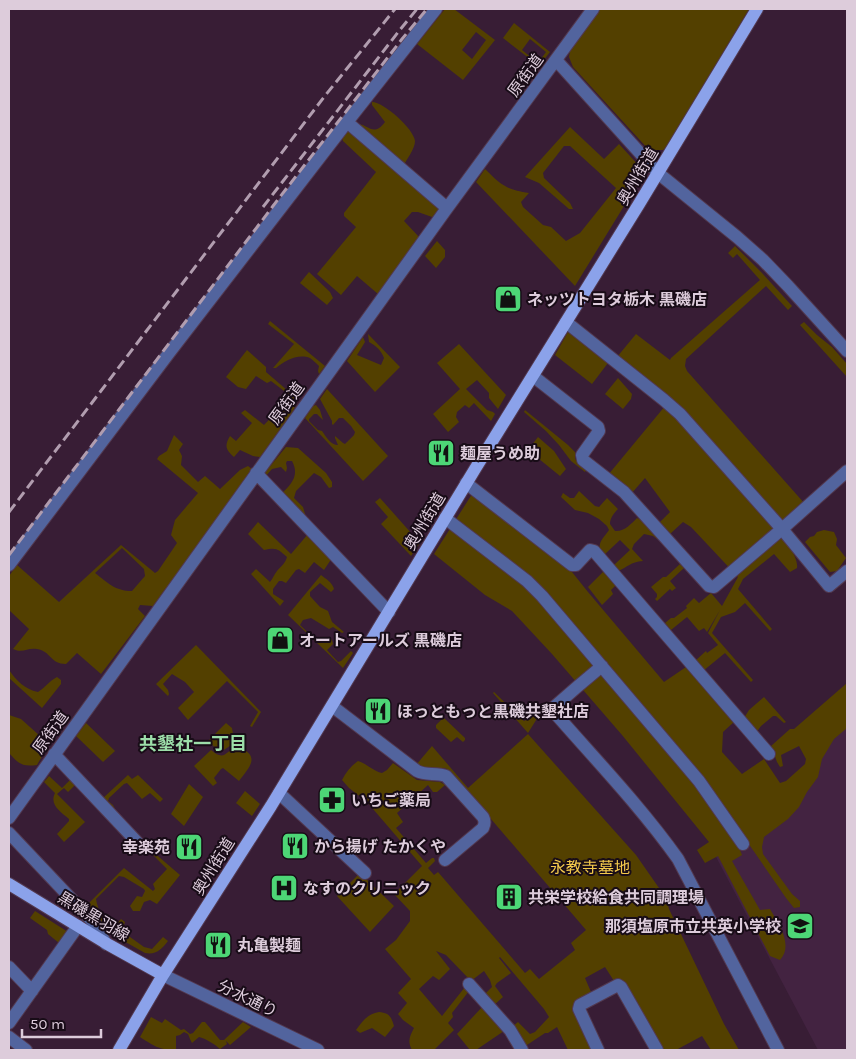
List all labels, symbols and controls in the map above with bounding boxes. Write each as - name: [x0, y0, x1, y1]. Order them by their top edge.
- street label: 原街道: [504, 50, 547, 100]
- street label: 奥州街道: [613, 144, 662, 209]
- shop icon: ネッツトヨタ栃木 黒磯店: [493, 284, 523, 314]
- place label: ネッツトヨタ栃木 黒磯店: [527, 290, 707, 309]
- street label: 原街道: [265, 378, 308, 428]
- restaurant icon: 麺屋うめ助: [426, 438, 456, 468]
- place label: 麺屋うめ助: [460, 444, 540, 463]
- street label: 奥州街道: [400, 489, 449, 554]
- shop icon: オートアールズ 黒磯店: [265, 625, 295, 655]
- place label: オートアールズ 黒磯店: [299, 631, 462, 650]
- restaurant icon: ほっともっと黒磯共墾社店: [363, 696, 393, 726]
- place label: ほっともっと黒磯共墾社店: [397, 702, 589, 721]
- street label: 原街道: [29, 707, 72, 757]
- district label: 共墾社一丁目: [139, 733, 247, 755]
- pharmacy icon: いちご薬局: [317, 785, 347, 815]
- place label: いちご薬局: [351, 791, 431, 810]
- restaurant icon: から揚げ たかくや: [280, 831, 310, 861]
- restaurant icon: 幸楽苑: [174, 832, 204, 862]
- street label: 奥州街道: [188, 834, 238, 898]
- place label: から揚げ たかくや: [314, 837, 446, 856]
- place label: 幸楽苑: [122, 838, 170, 857]
- park label: 永教寺墓地: [550, 858, 630, 877]
- hospital icon: なすのクリニック: [269, 873, 299, 903]
- place label: なすのクリニック: [303, 879, 431, 898]
- building icon: 共栄学校給食共同調理場: [494, 882, 524, 912]
- street label: 黒磯黒羽線: [55, 888, 133, 945]
- place label: 共栄学校給食共同調理場: [528, 888, 704, 907]
- school or university icon: 那須塩原市立共英小学校: [785, 911, 815, 941]
- place label: 那須塩原市立共英小学校: [605, 917, 781, 936]
- restaurant icon: 丸亀製麺: [203, 930, 233, 960]
- place label: 丸亀製麺: [237, 936, 301, 955]
- street label: 分水通り: [215, 976, 281, 1021]
- scale bar: [22, 1006, 101, 1038]
- text: 50 m: [30, 1015, 65, 1033]

